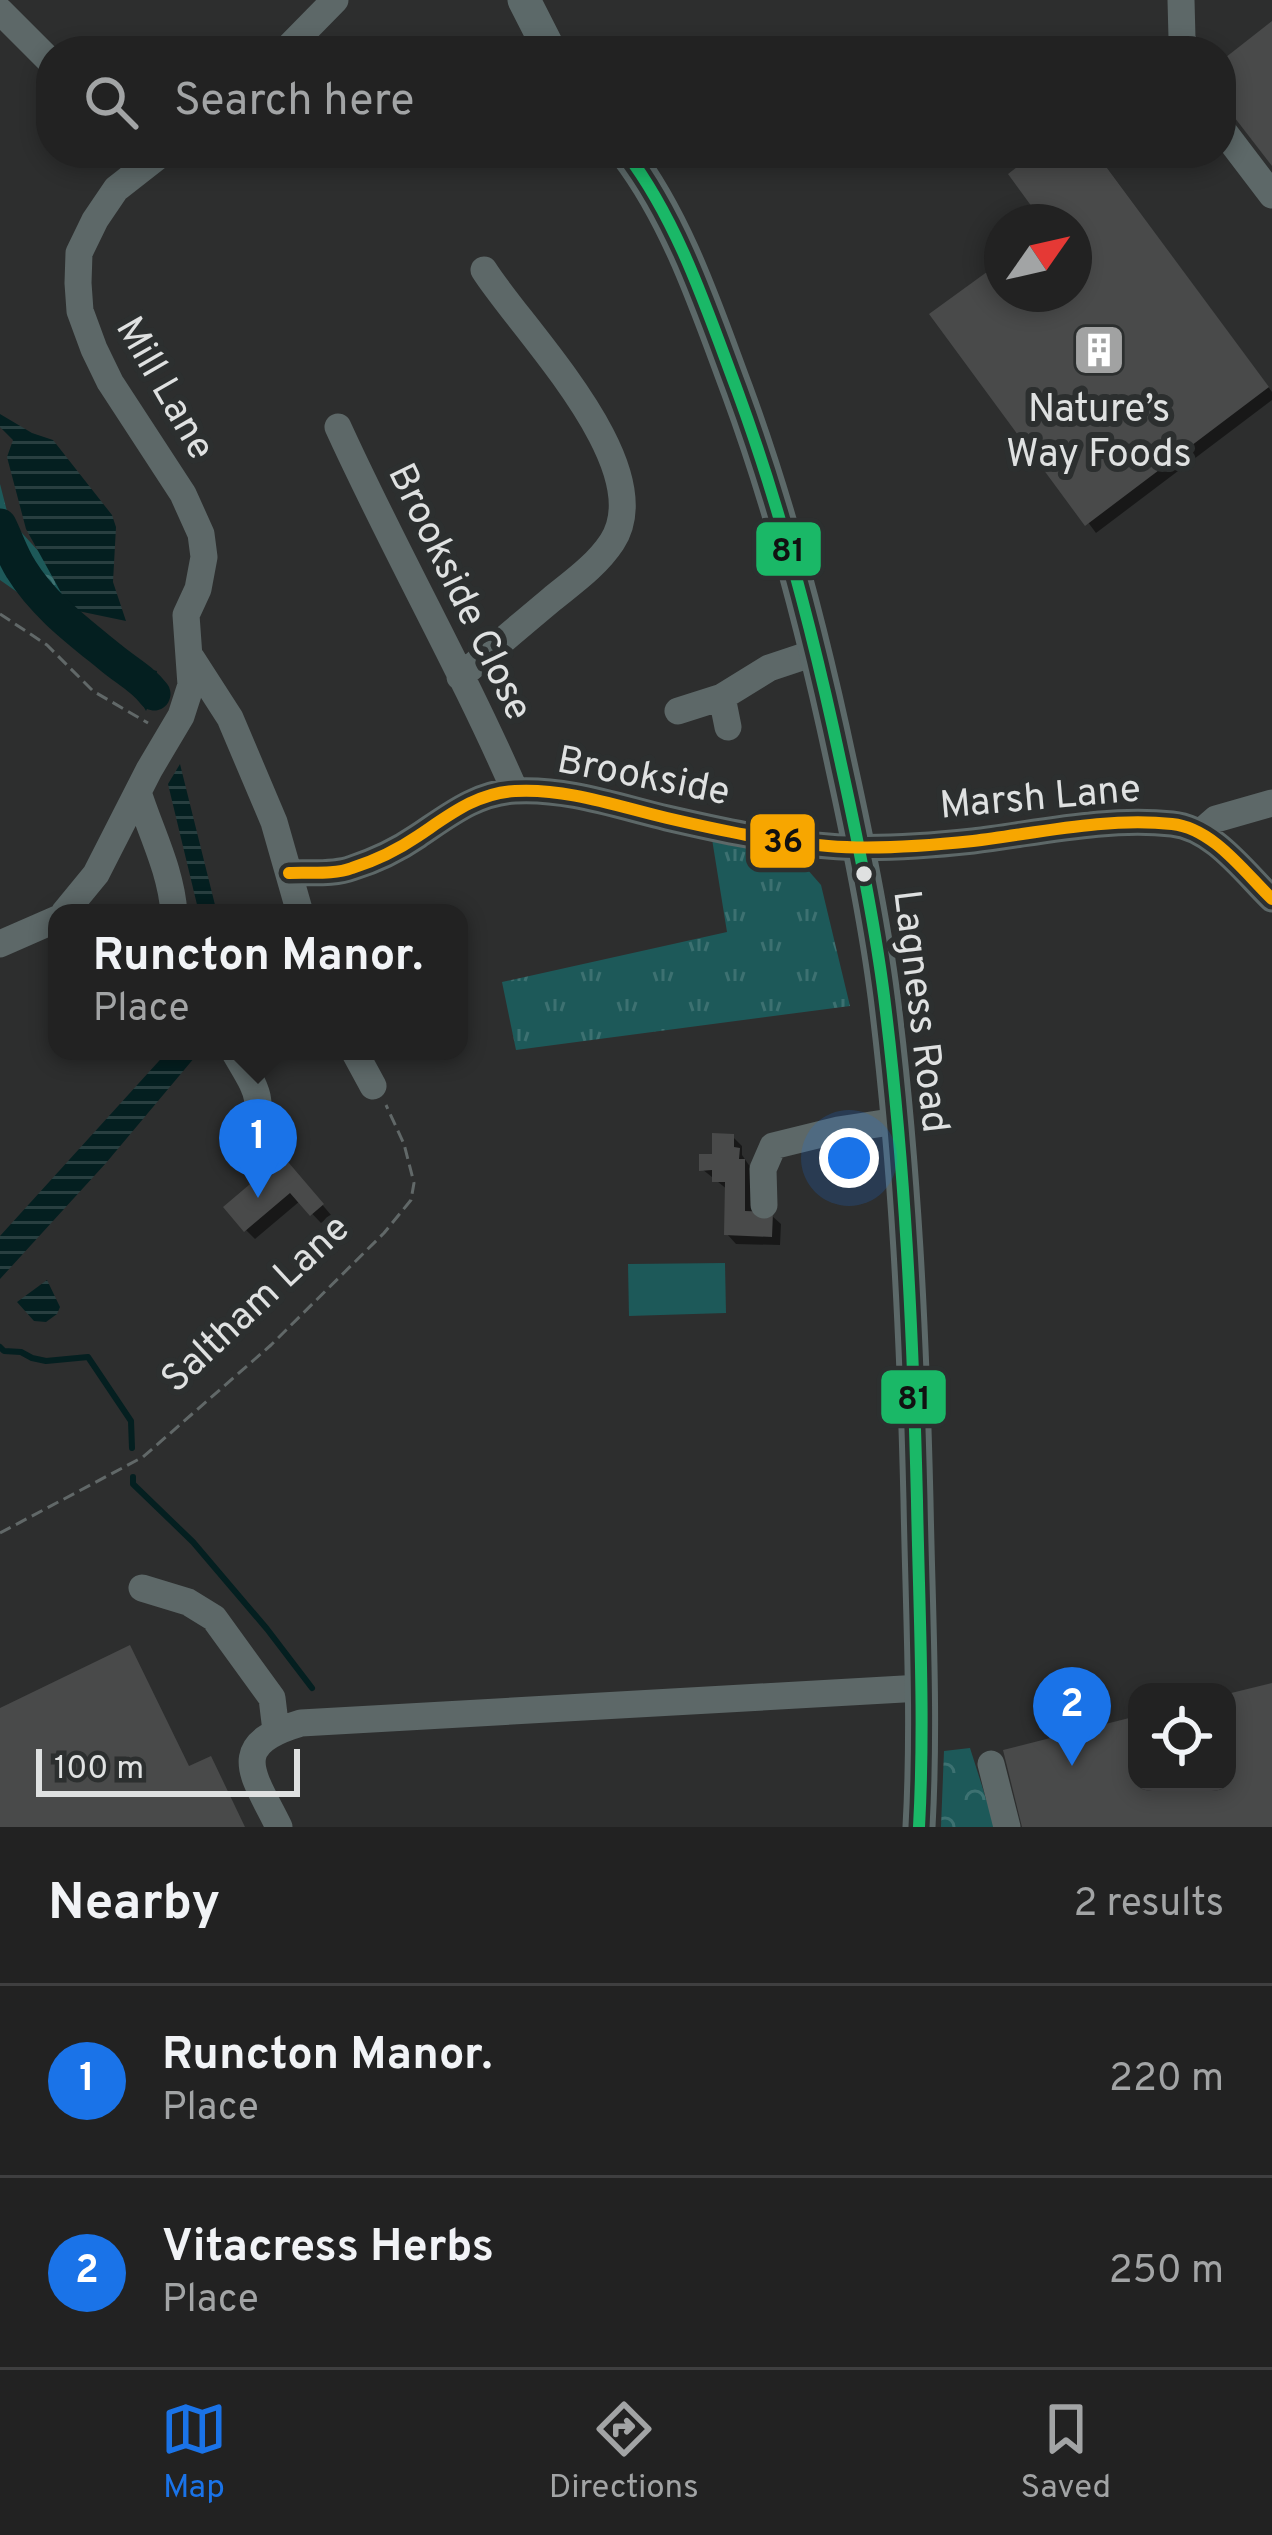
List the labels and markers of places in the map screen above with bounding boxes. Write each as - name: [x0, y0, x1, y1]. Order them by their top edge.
- building icon: Nature’s Way Foods: [1071, 322, 1127, 378]
- place label: Nature’s Way Foods: [1006, 387, 1192, 481]
- unlabelled marker: [853, 863, 875, 885]
- pin: 1: [219, 1099, 297, 1198]
- pin: 2: [1033, 1667, 1111, 1766]

